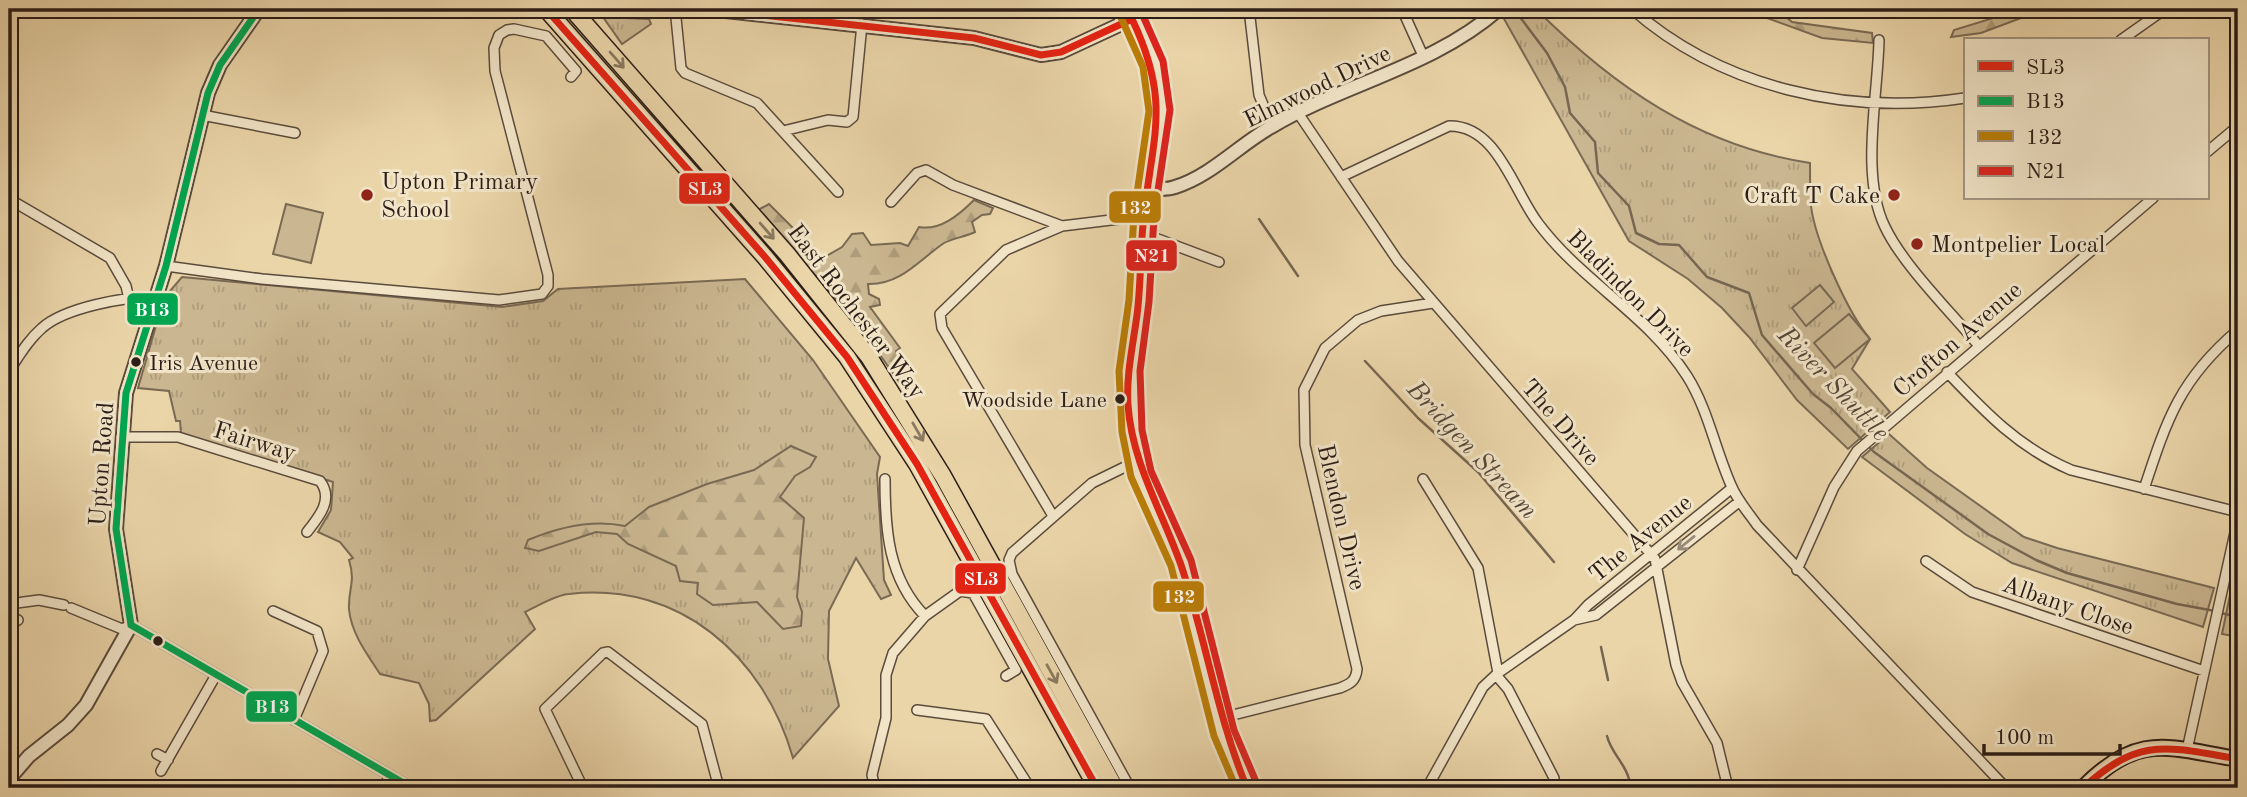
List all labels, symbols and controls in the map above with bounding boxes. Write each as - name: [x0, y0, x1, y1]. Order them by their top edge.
- legend: [1964, 38, 2208, 200]
- street label: Elmwood Drive: [1241, 42, 1395, 134]
- one-way arrow: [609, 51, 625, 69]
- text: SL3: [2026, 58, 2065, 79]
- text: B13: [2026, 92, 2065, 113]
- text: 132: [2026, 128, 2063, 149]
- text: N21: [2026, 162, 2067, 183]
- place label: Upton Primary School: [381, 171, 539, 223]
- line badge: SL3: [678, 172, 731, 205]
- text: SL3: [687, 181, 723, 200]
- place label: Craft T Cake: [1744, 185, 1880, 209]
- marker: Upton Primary School: [359, 187, 375, 203]
- marker: Craft T Cake: [1886, 187, 1902, 203]
- line badge: 132: [1108, 190, 1162, 224]
- text: 132: [1118, 200, 1152, 219]
- street label: East Rochester Way: [782, 220, 929, 404]
- one-way arrow: [759, 222, 775, 240]
- street label: Bladindon Drive: [1561, 226, 1698, 363]
- place label: Montpelier Local: [1931, 234, 2105, 258]
- marker: Montpelier Local: [1909, 236, 1925, 252]
- line badge: N21: [1125, 239, 1178, 272]
- text: N21: [1134, 248, 1170, 267]
- street label: Crofton Avenue: [1889, 278, 2027, 403]
- line badge: B13: [126, 292, 179, 326]
- text: B13: [134, 302, 170, 321]
- water label: River Shuttle: [1771, 321, 1893, 447]
- place label: Iris Avenue: [149, 353, 258, 375]
- marker: Iris Avenue: [129, 355, 143, 369]
- water label: Bridgen Stream: [1401, 376, 1542, 524]
- street label: The Drive: [1516, 376, 1603, 471]
- place label: Woodside Lane: [961, 390, 1107, 412]
- marker: Woodside Lane: [1113, 392, 1127, 406]
- street label: Upton Road: [87, 401, 119, 527]
- street label: Fairway: [210, 419, 299, 467]
- one-way arrow: [911, 422, 925, 442]
- street label: Blendon Drive: [1312, 442, 1368, 593]
- street label: The Avenue: [1585, 491, 1697, 588]
- one-way arrow: [1678, 536, 1696, 551]
- line badge: SL3: [954, 562, 1007, 595]
- text: SL3: [963, 571, 999, 590]
- street label: Albany Close: [1999, 573, 2136, 641]
- line badge: 132: [1152, 580, 1205, 613]
- text: 132: [1162, 589, 1196, 608]
- unlabelled marker: [151, 634, 165, 648]
- one-way arrow: [1046, 663, 1059, 684]
- line badge: B13: [245, 690, 298, 723]
- text: B13: [254, 699, 290, 718]
- scale bar: [1984, 713, 2121, 757]
- text: 100 m: [1995, 728, 2054, 749]

